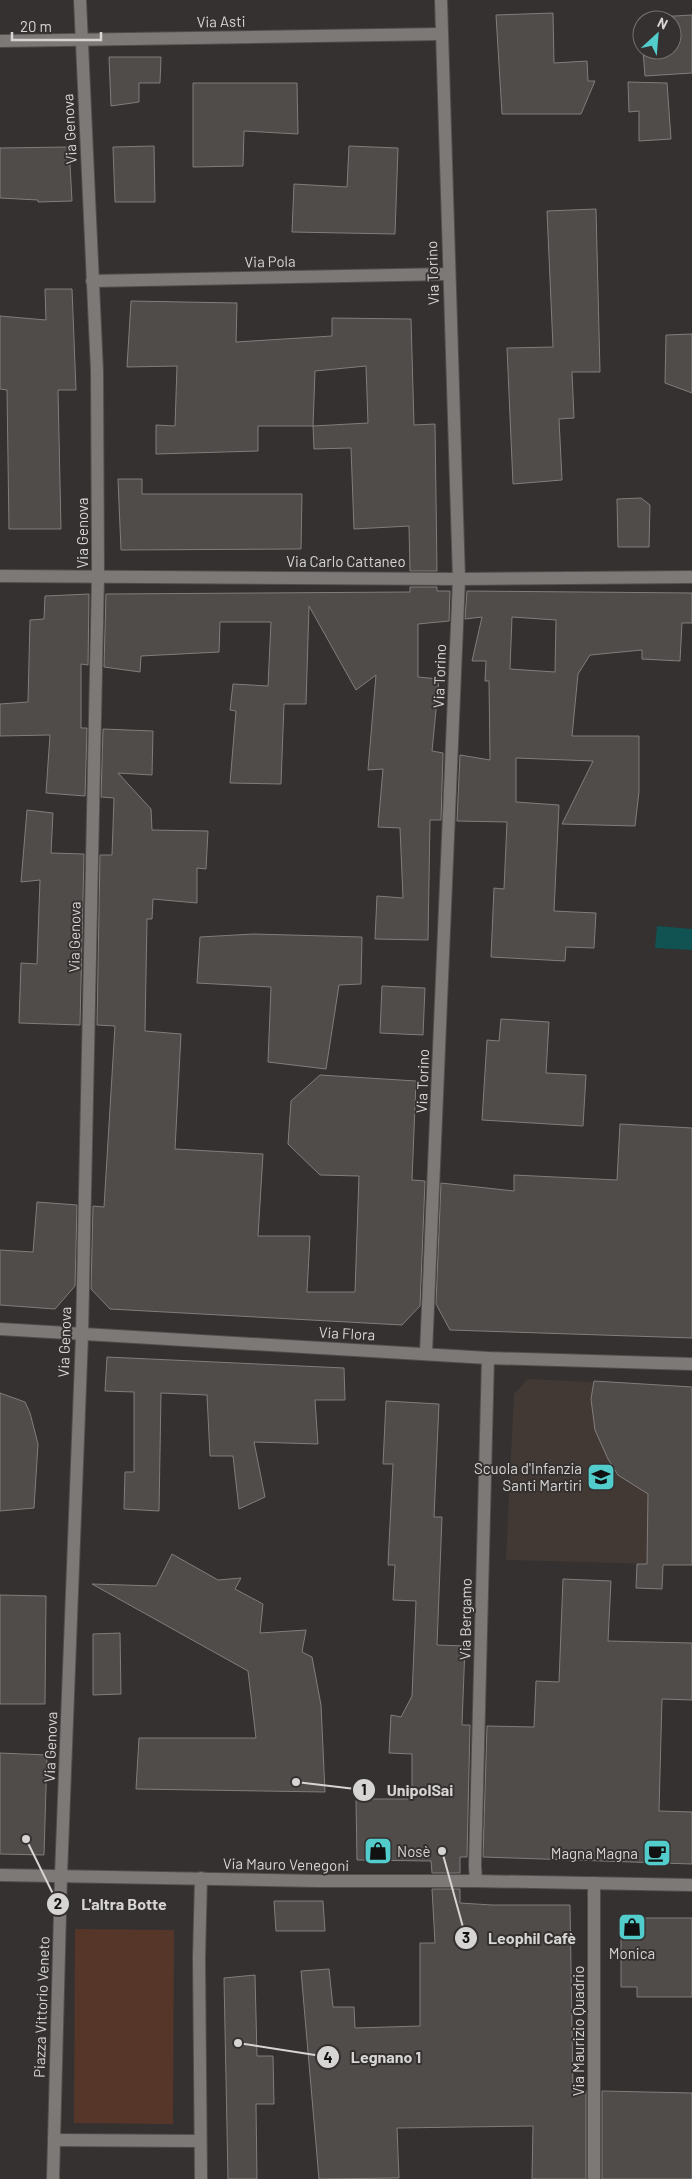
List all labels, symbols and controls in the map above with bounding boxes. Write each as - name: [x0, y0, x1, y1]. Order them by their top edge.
- scale bar: [12, 10, 101, 42]
- north arrow: [632, 10, 682, 60]
- street label: Via Asti: [196, 12, 246, 30]
- text: N: [655, 13, 671, 33]
- text: 20 m: [20, 17, 52, 35]
- street label: Via Genova: [58, 93, 80, 165]
- street label: Via Torino: [422, 240, 442, 306]
- street label: Via Pola: [244, 252, 296, 270]
- street label: Via Genova: [73, 498, 91, 568]
- street label: Via Carlo Cattaneo: [286, 552, 406, 570]
- street label: Via Torino: [429, 643, 449, 709]
- street label: Via Genova: [64, 901, 84, 973]
- street label: Via Torino: [412, 1048, 432, 1114]
- street label: Via Genova: [54, 1306, 74, 1378]
- street label: Via Flora: [318, 1323, 376, 1343]
- place label: Scuola d'Infanzia Santi Martiri: [474, 1459, 582, 1494]
- school or university icon: Scuola d'Infanzia Santi Martiri: [586, 1462, 616, 1492]
- street label: Via Bergamo: [455, 1578, 475, 1660]
- street label: Via Genova: [40, 1711, 60, 1783]
- callout: UnipolSai: [352, 1775, 464, 1806]
- text: 1: [361, 1780, 367, 1798]
- text: UnipolSai: [387, 1780, 453, 1799]
- shop icon: Nosè: [363, 1836, 393, 1866]
- cafe icon: Magna Magna: [642, 1838, 672, 1868]
- place label: Nosè: [397, 1842, 431, 1860]
- place label: Magna Magna: [551, 1844, 638, 1862]
- street label: Via Mauro Venegoni: [223, 1854, 349, 1874]
- callout: L'altra Botte: [46, 1889, 176, 1920]
- text: 2: [54, 1894, 62, 1912]
- text: L'altra Botte: [81, 1894, 167, 1913]
- shop icon: Monica: [617, 1912, 647, 1942]
- callout: Leophil Cafè: [453, 1923, 586, 1954]
- text: 3: [462, 1928, 470, 1946]
- text: Leophil Cafè: [488, 1928, 576, 1947]
- street label: Piazza Vittorio Veneto: [30, 1936, 52, 2078]
- place label: Monica: [609, 1944, 655, 1962]
- street label: Via Maurizio Quadrio: [569, 1966, 587, 2096]
- callout: Legnano 1: [315, 2042, 431, 2073]
- text: Legnano 1: [351, 2047, 421, 2066]
- text: 4: [323, 2048, 333, 2066]

